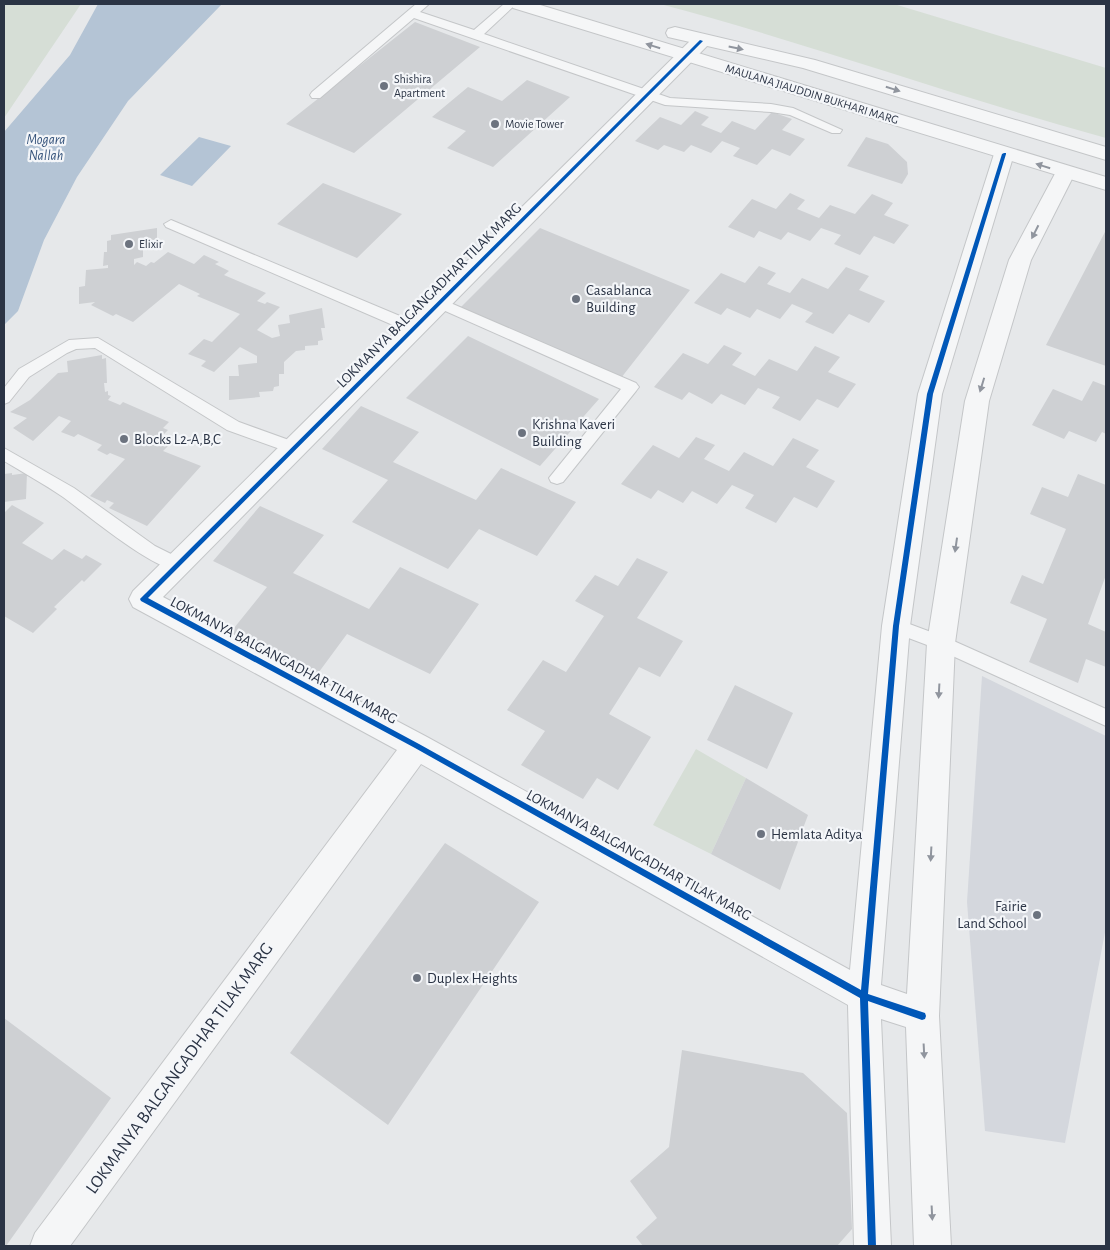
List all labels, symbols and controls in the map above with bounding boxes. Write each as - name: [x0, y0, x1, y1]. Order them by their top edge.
- one-way arrow: [646, 41, 661, 49]
- one-way arrow: [728, 44, 743, 52]
- street label: MAULANA JIAUDDIN BUKHARI MARG: [724, 62, 900, 126]
- place label: Shishira Apartment: [394, 73, 445, 99]
- marker: Shishira Apartment: [378, 80, 390, 92]
- one-way arrow: [885, 86, 900, 94]
- marker: Movie Tower: [489, 118, 501, 130]
- place label: Movie Tower: [505, 118, 564, 130]
- water label: Mogara Nallah: [26, 133, 66, 163]
- one-way arrow: [1035, 161, 1050, 169]
- street label: LOKMANYA BALGANGADHAR TILAK MARG: [334, 200, 525, 391]
- one-way arrow: [1031, 224, 1039, 239]
- marker: Elixir: [123, 238, 135, 250]
- place label: Elixir: [139, 238, 163, 250]
- place label: Casablanca Building: [586, 283, 652, 315]
- marker: Casablanca Building: [570, 293, 582, 305]
- one-way arrow: [977, 377, 985, 392]
- place label: Krishna Kaveri Building: [532, 417, 615, 449]
- marker: Krishna Kaveri Building: [516, 427, 528, 439]
- place label: Blocks L2-A,B,C: [134, 432, 221, 447]
- marker: Blocks L2-A,B,C: [118, 433, 130, 445]
- one-way arrow: [951, 537, 959, 553]
- street label: LOKMANYA BALGANGADHAR TILAK MARG: [168, 594, 400, 727]
- one-way arrow: [935, 684, 943, 700]
- street label: LOKMANYA BALGANGADHAR TILAK MARG: [524, 787, 754, 924]
- place label: Hemlata Aditya: [771, 827, 862, 842]
- marker: Hemlata Aditya: [755, 828, 767, 840]
- one-way arrow: [926, 846, 934, 862]
- place label: Fairie Land School: [957, 899, 1027, 931]
- marker: Fairie Land School: [1031, 909, 1043, 921]
- street label: LOKMANYA BALGANGADHAR TILAK MARG: [83, 940, 277, 1197]
- place label: Duplex Heights: [427, 971, 518, 986]
- marker: Duplex Heights: [411, 972, 423, 984]
- one-way arrow: [921, 1043, 929, 1059]
- one-way arrow: [928, 1206, 936, 1222]

